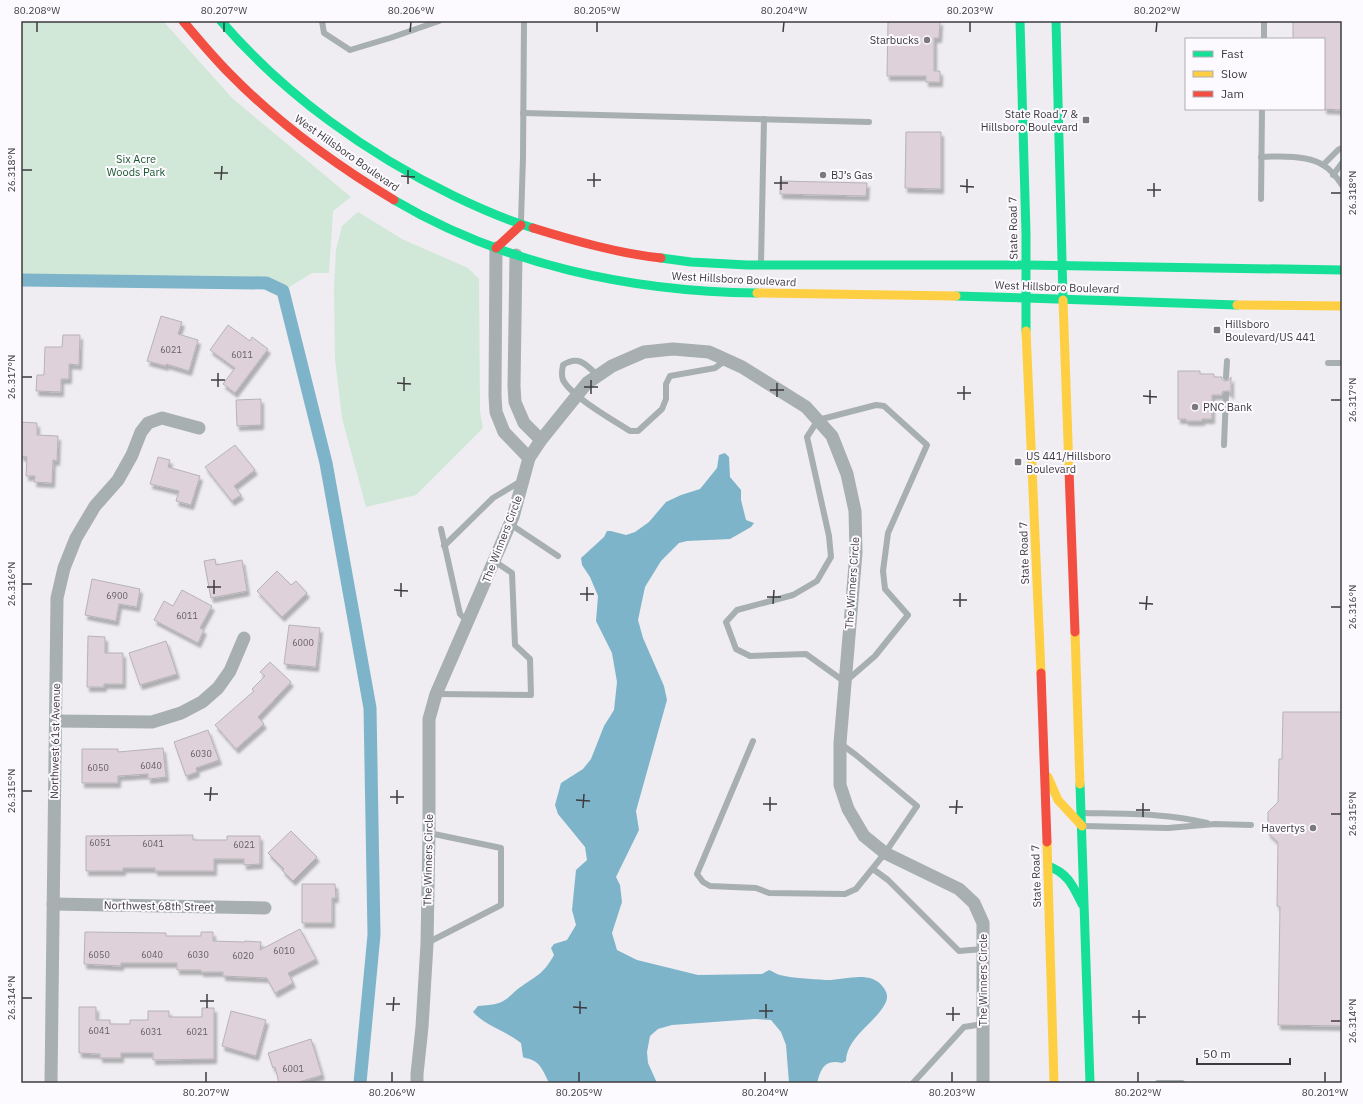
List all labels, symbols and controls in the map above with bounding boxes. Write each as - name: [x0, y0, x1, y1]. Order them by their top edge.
- text: 80.208°W: [14, 4, 60, 17]
- text: 80.207°W: [201, 4, 247, 17]
- text: 80.206°W: [388, 4, 434, 17]
- text: 80.205°W: [574, 4, 620, 17]
- text: 80.204°W: [761, 4, 807, 17]
- text: 80.203°W: [947, 4, 993, 17]
- text: 80.202°W: [1134, 4, 1180, 17]
- place label: Starbucks: [870, 33, 919, 47]
- marker: Starbucks: [922, 35, 932, 45]
- legend: [1185, 38, 1325, 110]
- text: Fast: [1221, 46, 1244, 61]
- text: Slow: [1221, 66, 1247, 81]
- text: Jam: [1221, 86, 1244, 101]
- place label: State Road 7 & Hillsboro Boulevard: [981, 107, 1078, 134]
- street label: West Hillsboro Boulevard: [292, 112, 402, 194]
- marker: State Road 7 & Hillsboro Boulevard: [1081, 115, 1091, 125]
- text: 26.318°N: [5, 148, 18, 192]
- park label: Six Acre Woods Park: [107, 152, 165, 179]
- place label: BJ’s Gas: [831, 168, 873, 182]
- marker: BJ’s Gas: [818, 170, 828, 180]
- text: 26.318°N: [1346, 171, 1359, 215]
- street label: State Road 7: [1005, 196, 1021, 260]
- street label: West Hillsboro Boulevard: [671, 269, 797, 289]
- street label: West Hillsboro Boulevard: [995, 278, 1119, 296]
- place label: Hillsboro Boulevard/US 441: [1225, 317, 1316, 344]
- marker: Hillsboro Boulevard/US 441: [1212, 325, 1222, 335]
- house number: 6021: [160, 344, 182, 355]
- house number: 6011: [231, 349, 253, 360]
- text: 26.317°N: [5, 355, 18, 399]
- text: 26.317°N: [1346, 378, 1359, 422]
- place label: PNC Bank: [1203, 400, 1252, 414]
- marker: PNC Bank: [1190, 402, 1200, 412]
- place label: US 441/Hillsboro Boulevard: [1026, 449, 1111, 476]
- marker: US 441/Hillsboro Boulevard: [1013, 457, 1023, 467]
- street label: The Winners Circle: [479, 493, 525, 585]
- street label: State Road 7: [1016, 521, 1032, 585]
- street label: The Winners Circle: [842, 536, 862, 630]
- text: 26.316°N: [5, 562, 18, 606]
- text: 26.316°N: [1346, 585, 1359, 629]
- house number: 6900: [106, 590, 128, 601]
- house number: 6011: [176, 610, 198, 621]
- house number: 6000: [292, 637, 314, 648]
- street label: Northwest 61st Avenue: [47, 683, 63, 799]
- house number: 6030: [190, 748, 212, 759]
- house number: 6040: [140, 760, 162, 771]
- house number: 6050: [87, 762, 109, 773]
- text: 26.315°N: [5, 769, 18, 813]
- text: 26.315°N: [1346, 792, 1359, 836]
- street label: The Winners Circle: [420, 814, 436, 906]
- place label: Havertys: [1261, 821, 1305, 835]
- marker: Havertys: [1308, 823, 1318, 833]
- house number: 6051: [89, 837, 111, 848]
- house number: 6041: [142, 838, 164, 849]
- house number: 6021: [233, 839, 255, 850]
- street label: State Road 7: [1028, 844, 1044, 908]
- street label: Northwest 68th Street: [104, 898, 214, 914]
- street label: The Winners Circle: [976, 934, 990, 1026]
- house number: 6010: [273, 945, 295, 956]
- house number: 6050: [88, 949, 110, 960]
- house number: 6040: [141, 949, 163, 960]
- house number: 6030: [187, 949, 209, 960]
- house number: 6020: [232, 950, 254, 961]
- text: 26.314°N: [5, 976, 18, 1020]
- text: 26.314°N: [1346, 999, 1359, 1043]
- house number: 6041: [88, 1025, 110, 1036]
- house number: 6031: [140, 1026, 162, 1037]
- house number: 6021: [186, 1026, 208, 1037]
- scale bar: [1197, 1040, 1290, 1066]
- text: 50 m: [1203, 1046, 1231, 1061]
- house number: 6001: [282, 1063, 304, 1074]
- text: 80.207°W: [183, 1086, 229, 1099]
- text: 80.206°W: [369, 1086, 415, 1099]
- text: 80.205°W: [556, 1086, 602, 1099]
- text: 80.204°W: [742, 1086, 788, 1099]
- text: 80.203°W: [929, 1086, 975, 1099]
- text: 80.202°W: [1115, 1086, 1161, 1099]
- text: 80.201°W: [1302, 1086, 1348, 1099]

